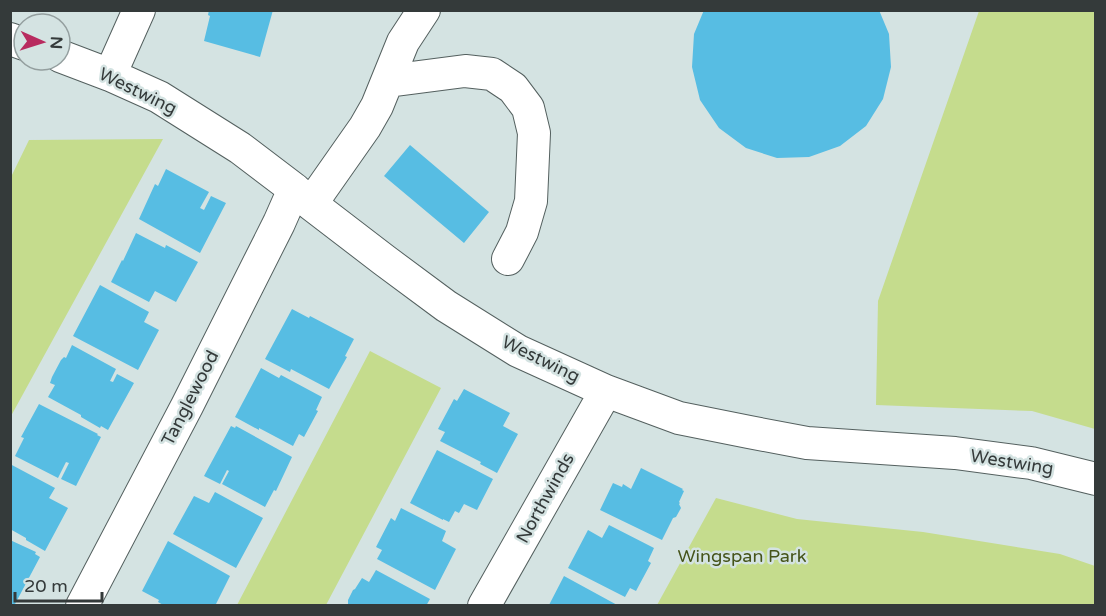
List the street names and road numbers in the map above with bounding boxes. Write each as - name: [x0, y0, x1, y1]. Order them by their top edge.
- street label: Westwing: [95, 63, 181, 119]
- street label: Westwing: [498, 331, 584, 387]
- street label: Tanglewood: [157, 347, 223, 449]
- street label: Westwing: [969, 445, 1055, 479]
- street label: Northwinds: [511, 449, 579, 547]

